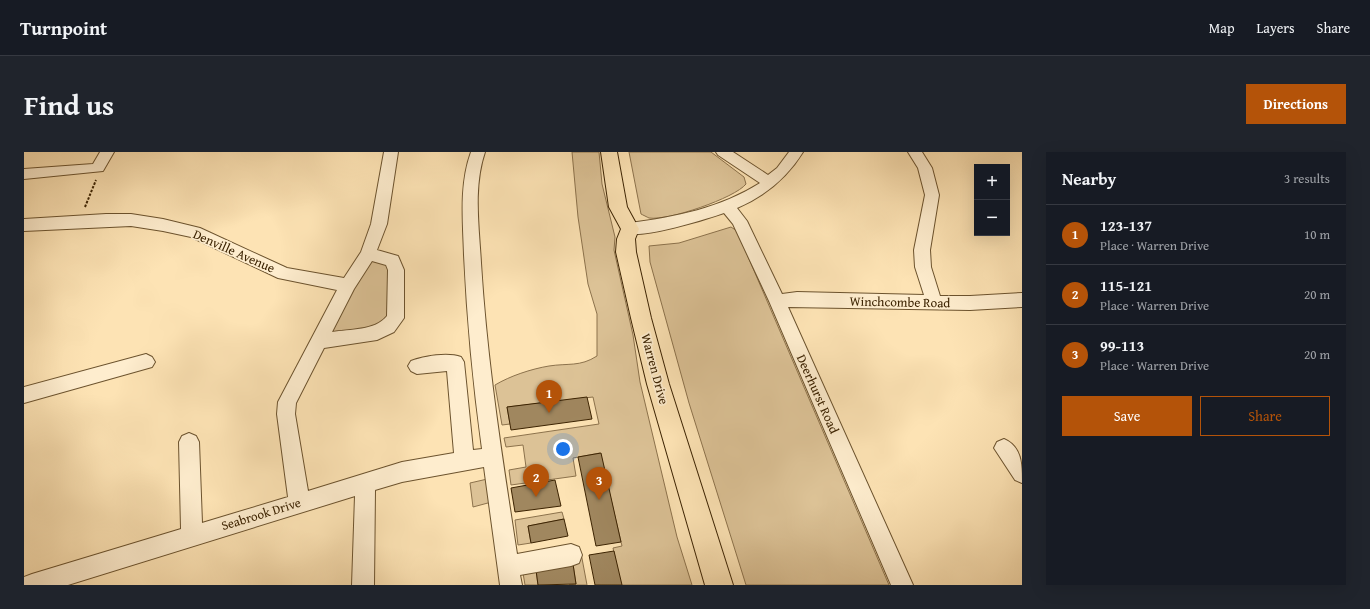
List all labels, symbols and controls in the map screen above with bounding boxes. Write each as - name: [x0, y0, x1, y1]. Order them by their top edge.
- text: Turnpoint: [20, 14, 107, 42]
- text: Map: [1209, 18, 1235, 38]
- text: Layers: [1257, 18, 1295, 38]
- text: Share: [1317, 18, 1350, 38]
- text: Find us: [24, 84, 114, 125]
- button: Directions: [1246, 84, 1346, 124]
- map controls: [974, 164, 1010, 236]
- button: +: [974, 164, 1010, 200]
- text: Nearby: [1062, 166, 1116, 191]
- text: 3 results: [1284, 169, 1330, 188]
- button: −: [974, 200, 1010, 236]
- text: 123-137: [1100, 215, 1152, 236]
- street label: Denville Avenue: [190, 224, 278, 278]
- text: 1: [1072, 225, 1078, 244]
- text: 10 m: [1304, 225, 1330, 244]
- text: Place · Warren Drive: [1100, 236, 1209, 255]
- text: 115-121: [1100, 275, 1152, 296]
- text: 2: [1072, 285, 1078, 304]
- text: 20 m: [1304, 285, 1330, 304]
- street label: Winchcombe Road: [849, 292, 951, 312]
- text: Place · Warren Drive: [1100, 296, 1209, 315]
- street label: Warren Drive: [636, 331, 674, 407]
- text: 99-113: [1100, 335, 1144, 356]
- text: 3: [1072, 345, 1078, 364]
- text: 20 m: [1304, 345, 1330, 364]
- street label: Deerhurst Road: [792, 351, 844, 437]
- text: Place · Warren Drive: [1100, 356, 1209, 375]
- pin: 1: [536, 380, 562, 413]
- button: Save: [1062, 396, 1192, 436]
- button: Share: [1200, 396, 1330, 436]
- your location: [553, 439, 573, 459]
- pin: 2: [523, 464, 549, 497]
- pin: 3: [586, 467, 612, 500]
- street label: Seabrook Drive: [219, 493, 303, 535]

